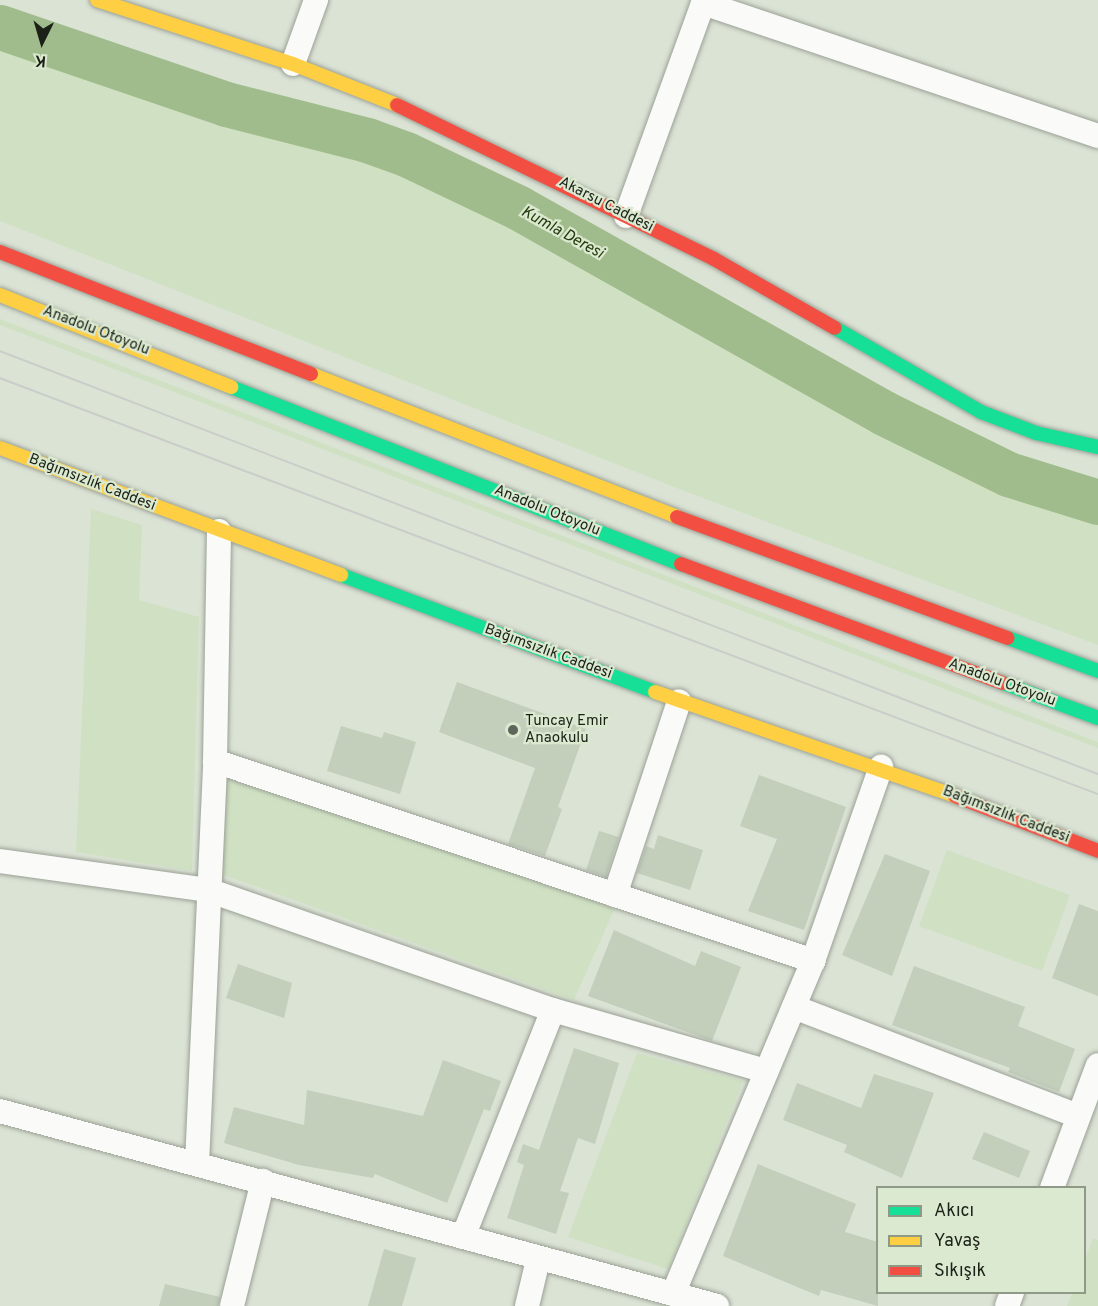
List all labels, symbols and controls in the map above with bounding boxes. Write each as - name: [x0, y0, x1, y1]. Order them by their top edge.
- north arrow: [12, 12, 72, 72]
- text: K: [34, 49, 47, 70]
- street label: Akarsu Caddesi: [556, 173, 656, 237]
- water label: Kumla Deresi: [517, 202, 607, 264]
- street label: Anadolu Otoyolu: [40, 302, 152, 360]
- street label: Bağımsızlık Caddesi: [26, 451, 158, 515]
- street label: Anadolu Otoyolu: [491, 482, 603, 540]
- street label: Bağımsızlık Caddesi: [482, 621, 614, 683]
- street label: Anadolu Otoyolu: [946, 655, 1058, 711]
- place label: Tuncay Emir Anaokulu: [525, 712, 608, 747]
- marker: Tuncay Emir Anaokulu: [506, 723, 520, 737]
- street label: Bağımsızlık Caddesi: [940, 783, 1072, 847]
- legend: [876, 1186, 1086, 1294]
- text: Akıcı: [934, 1200, 974, 1223]
- text: Yavaş: [934, 1230, 980, 1253]
- text: Sıkışık: [934, 1260, 986, 1283]

